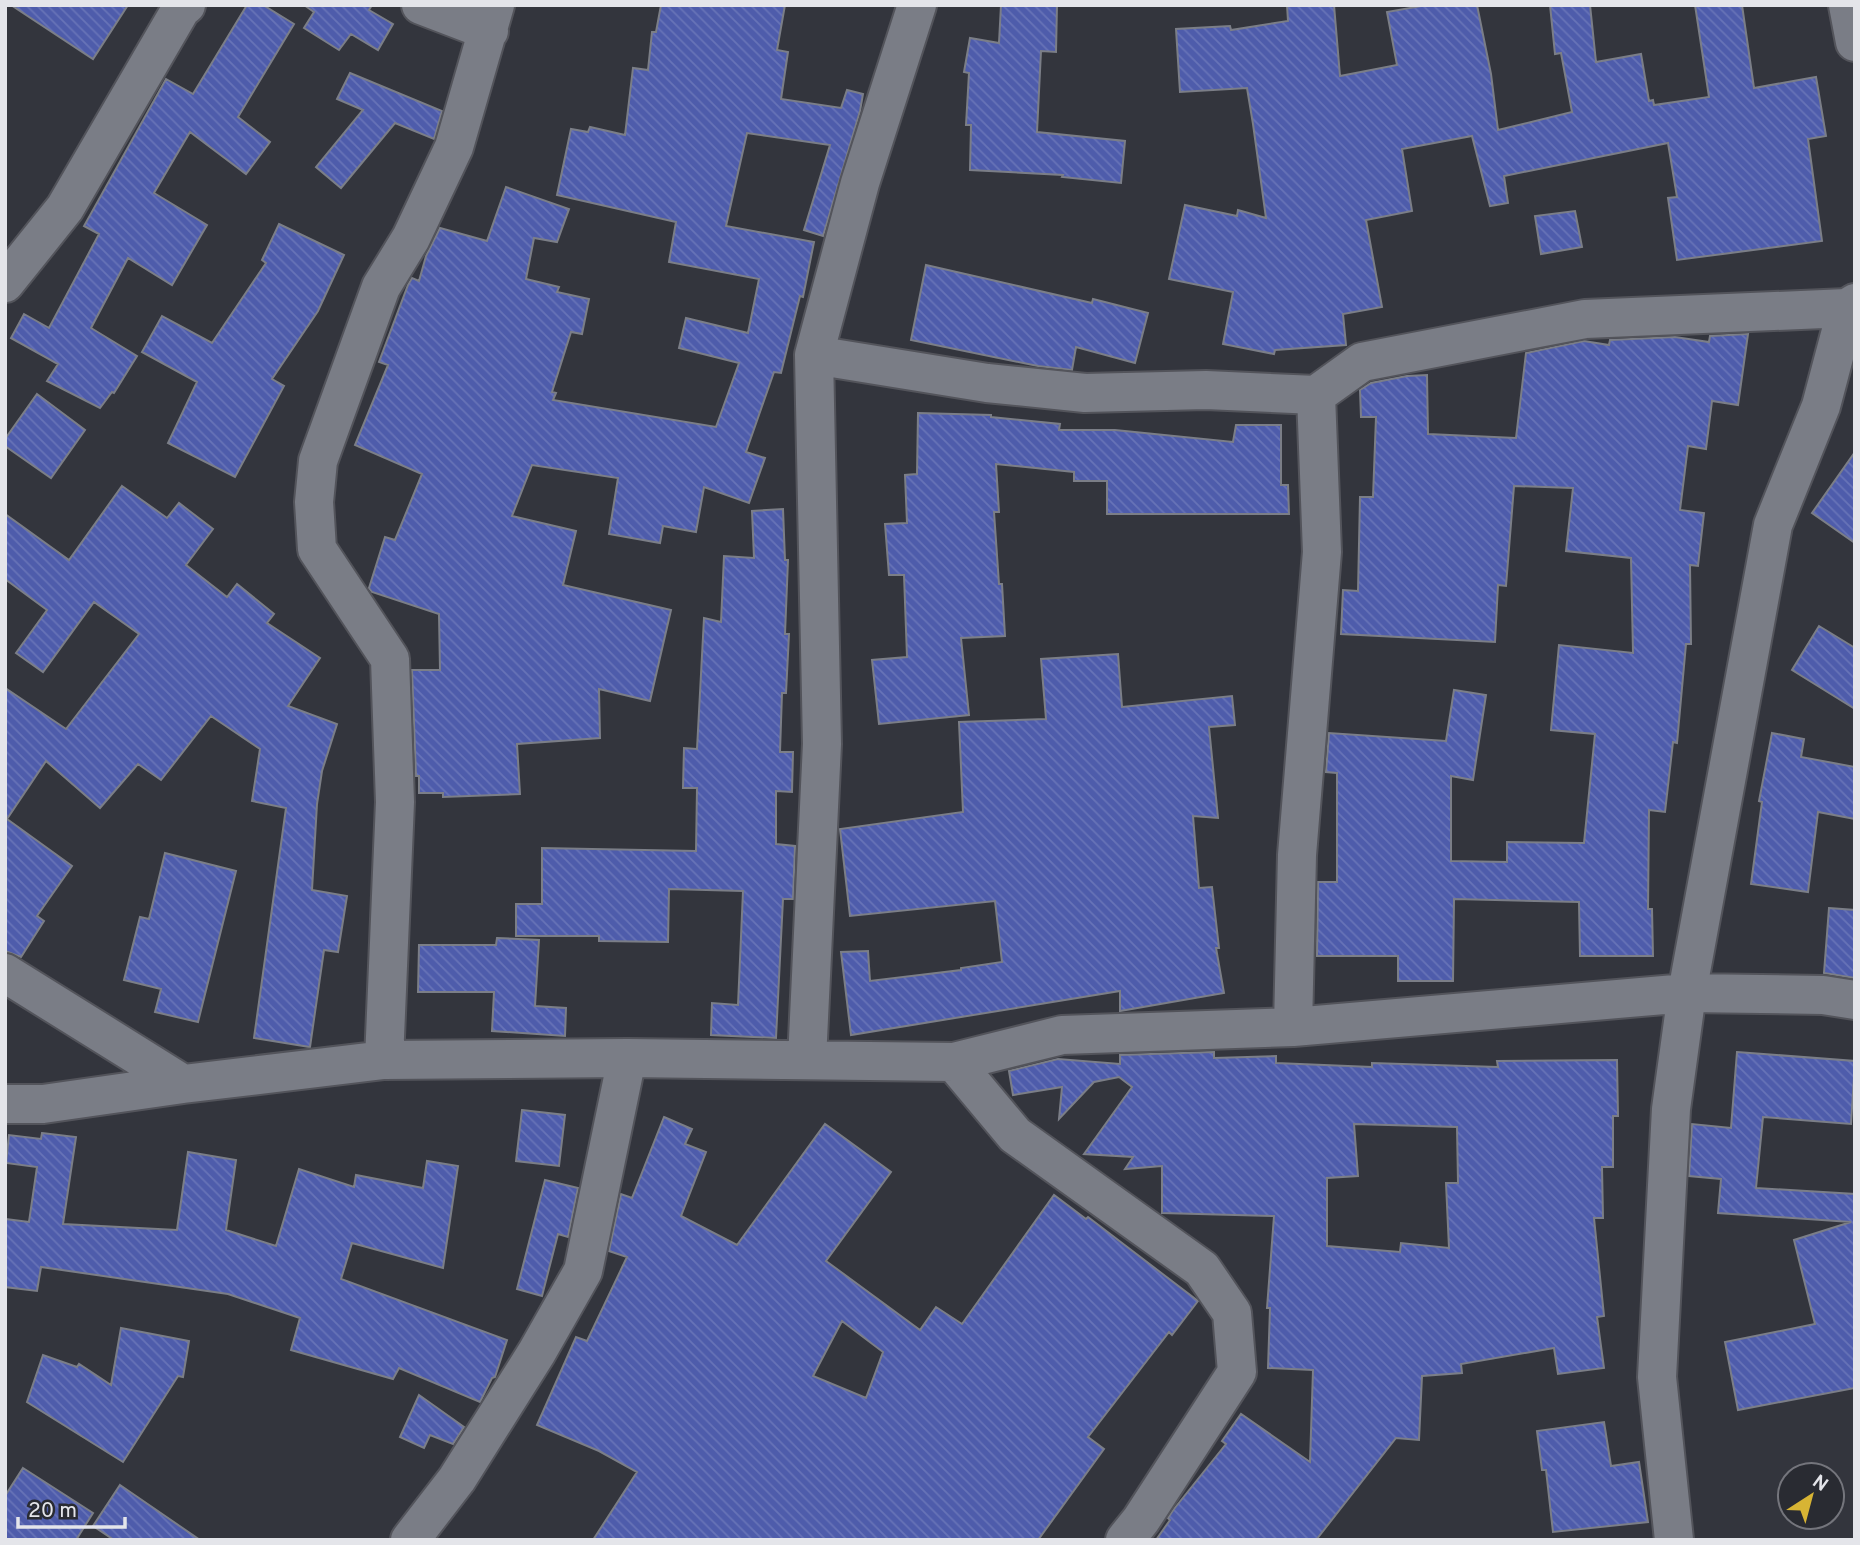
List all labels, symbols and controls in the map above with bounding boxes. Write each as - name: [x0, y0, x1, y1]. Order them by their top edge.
- north arrow: [1776, 1461, 1846, 1531]
- text: N: [1807, 1470, 1832, 1498]
- scale bar: [18, 1486, 124, 1530]
- text: 20 m: [28, 1498, 77, 1525]

